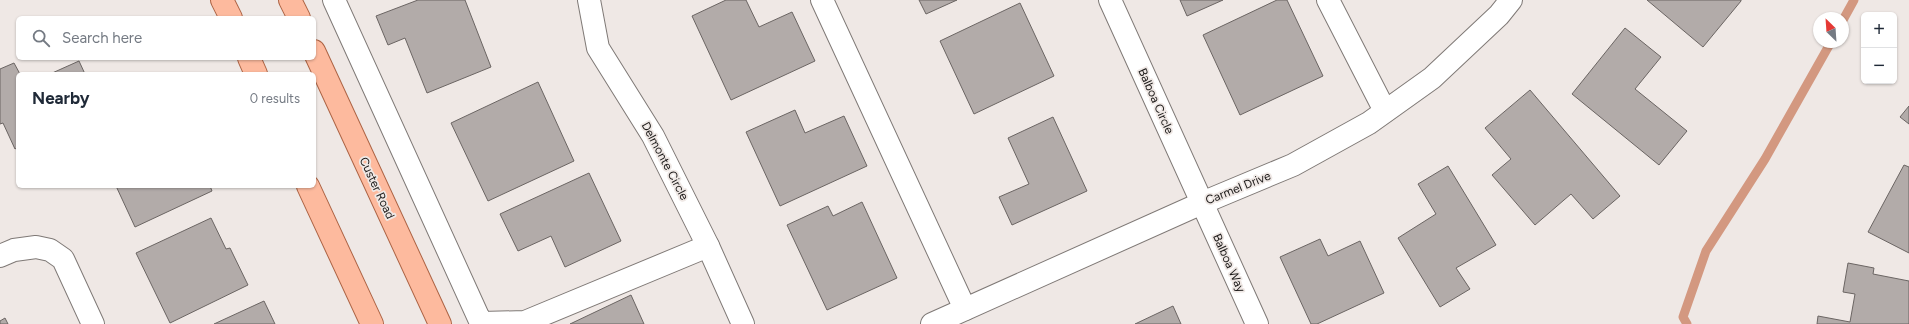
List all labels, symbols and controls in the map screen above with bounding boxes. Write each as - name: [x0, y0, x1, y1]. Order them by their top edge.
- north arrow: [1813, 12, 1849, 48]
- map controls: [1861, 12, 1897, 84]
- button: +: [1861, 12, 1897, 48]
- search box: [16, 16, 316, 60]
- icon: search: [30, 27, 52, 49]
- text: Search here: [62, 29, 142, 47]
- button: −: [1861, 48, 1897, 84]
- street label: Balboa Circle: [1135, 66, 1177, 136]
- text: Nearby: [32, 88, 90, 108]
- text: 0 results: [250, 91, 300, 106]
- street label: Delmonte Circle: [639, 120, 692, 203]
- street label: Custer Road: [357, 155, 397, 221]
- street label: Carmel Drive: [1203, 168, 1273, 207]
- street label: Balboa Way: [1210, 232, 1248, 295]

